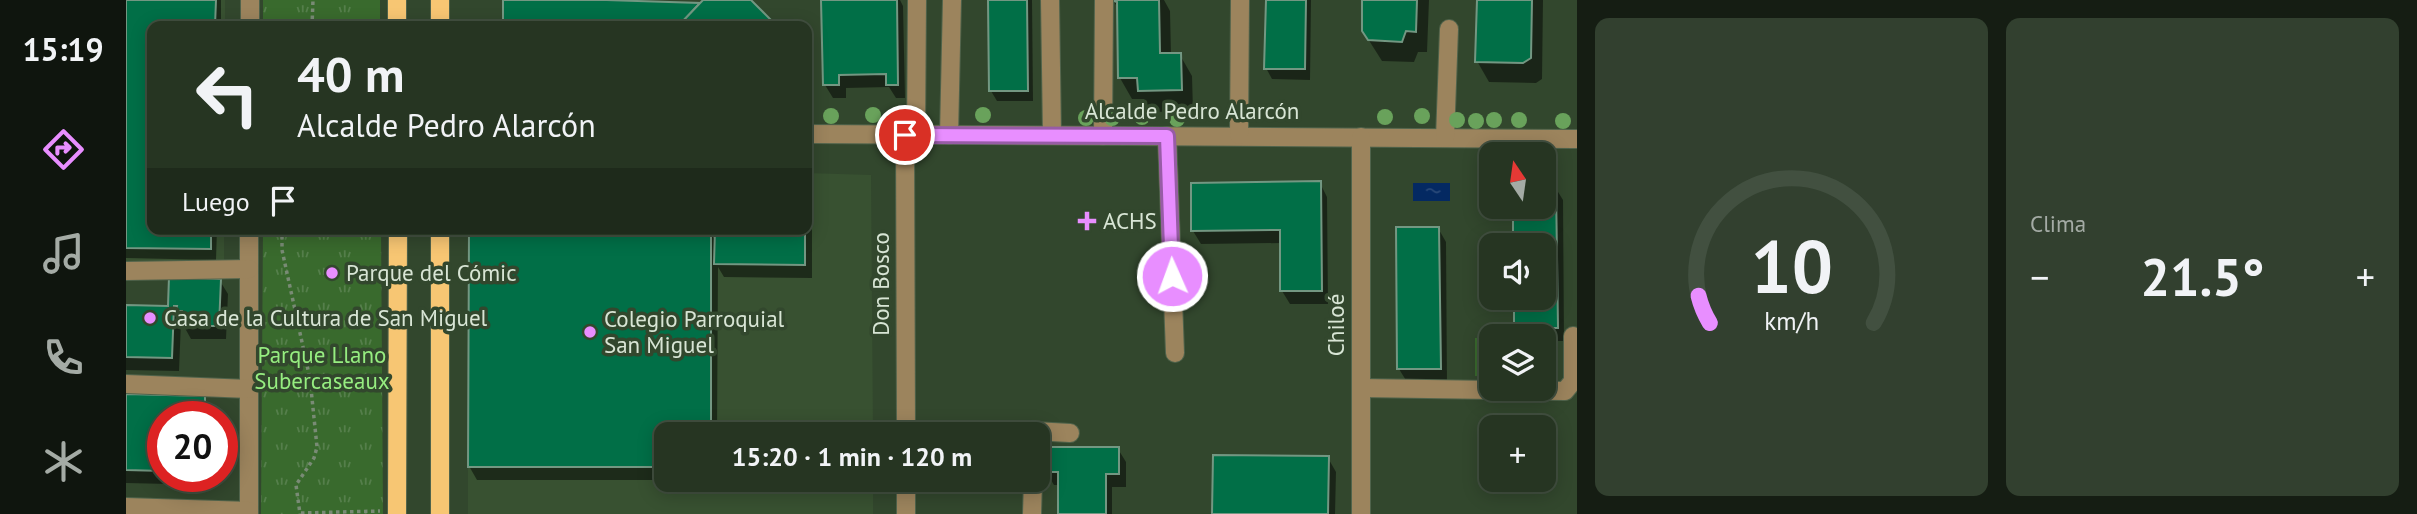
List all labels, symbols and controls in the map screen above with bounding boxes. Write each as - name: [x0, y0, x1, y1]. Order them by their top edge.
- text: 15:19: [22, 28, 104, 70]
- text: 40 m: [297, 42, 404, 106]
- icon: left: [182, 49, 273, 140]
- street label: Alcalde Pedro Alarcón: [1085, 96, 1299, 125]
- text: Alcalde Pedro Alarcón: [297, 104, 596, 146]
- pin: [875, 105, 935, 165]
- icon: arrive: [886, 116, 924, 154]
- icon: directions: [39, 125, 88, 174]
- north arrow: [1479, 142, 1556, 219]
- map controls: [1479, 142, 1556, 492]
- icon: arrive: [264, 182, 302, 220]
- text: Luego: [182, 185, 250, 218]
- place label: ACHS: [1103, 206, 1157, 235]
- text: Clima: [2030, 209, 2086, 238]
- marker: ACHS: [1077, 211, 1097, 231]
- text: 10: [1750, 219, 1833, 313]
- icon: music: [39, 229, 88, 278]
- street label: Don Bosco: [866, 232, 895, 336]
- button: sound: [1479, 233, 1556, 310]
- position arrow: [1135, 239, 1209, 313]
- text: 21.5°: [2141, 243, 2264, 310]
- text: −: [2030, 252, 2049, 301]
- text: +: [2356, 252, 2375, 301]
- place label: Parque del Cómic: [346, 258, 517, 287]
- marker: Parque del Cómic: [324, 265, 340, 281]
- street label: Chiloé: [1321, 294, 1350, 356]
- place label: Casa de la Cultura de San Miguel: [164, 303, 488, 332]
- place label: Colegio Parroquial San Miguel: [604, 304, 785, 359]
- text: km/h: [1764, 305, 1819, 337]
- marker: Casa de la Cultura de San Miguel: [142, 310, 158, 326]
- marker: Colegio Parroquial San Miguel: [582, 324, 598, 340]
- button: layers: [1479, 324, 1556, 401]
- icon: phone: [39, 333, 88, 382]
- park label: Parque Llano Subercaseaux: [254, 340, 390, 395]
- speed limit sign: 20: [147, 401, 238, 492]
- button: +: [1479, 415, 1556, 492]
- icon: climate: [39, 437, 88, 486]
- text: 15:20 · 1 min · 120 m: [732, 440, 972, 473]

